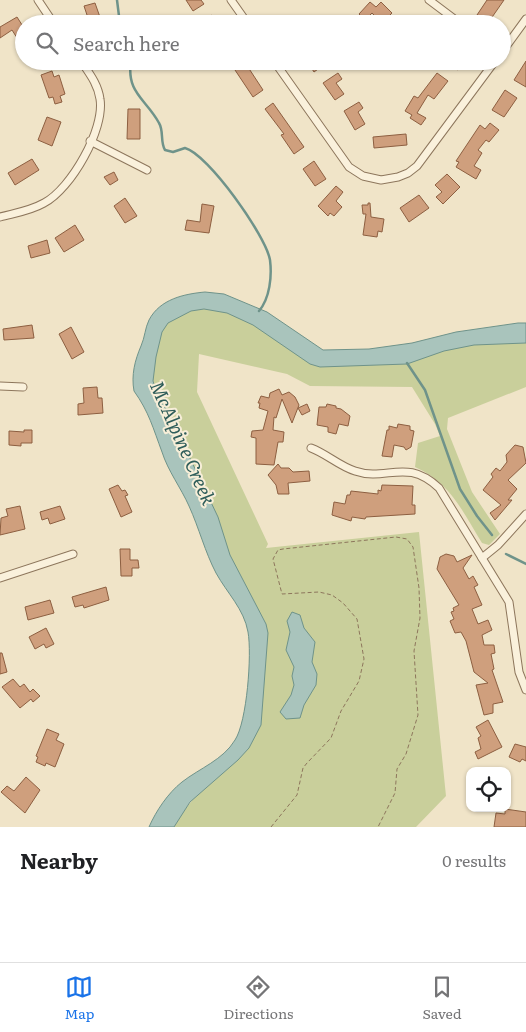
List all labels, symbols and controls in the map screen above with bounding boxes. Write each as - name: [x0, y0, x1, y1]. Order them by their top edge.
- search box: [15, 15, 511, 70]
- icon: search: [33, 29, 61, 57]
- text: Search here: [73, 29, 180, 57]
- water label: McAlpine Creek: [144, 376, 224, 510]
- map controls: [466, 767, 511, 812]
- button: locate: [466, 767, 511, 812]
- text: Nearby: [20, 844, 98, 875]
- text: 0 results: [442, 848, 506, 872]
- tab: Map: [65, 973, 94, 1023]
- tab: Directions: [223, 973, 293, 1023]
- tab: Saved: [422, 973, 461, 1023]

